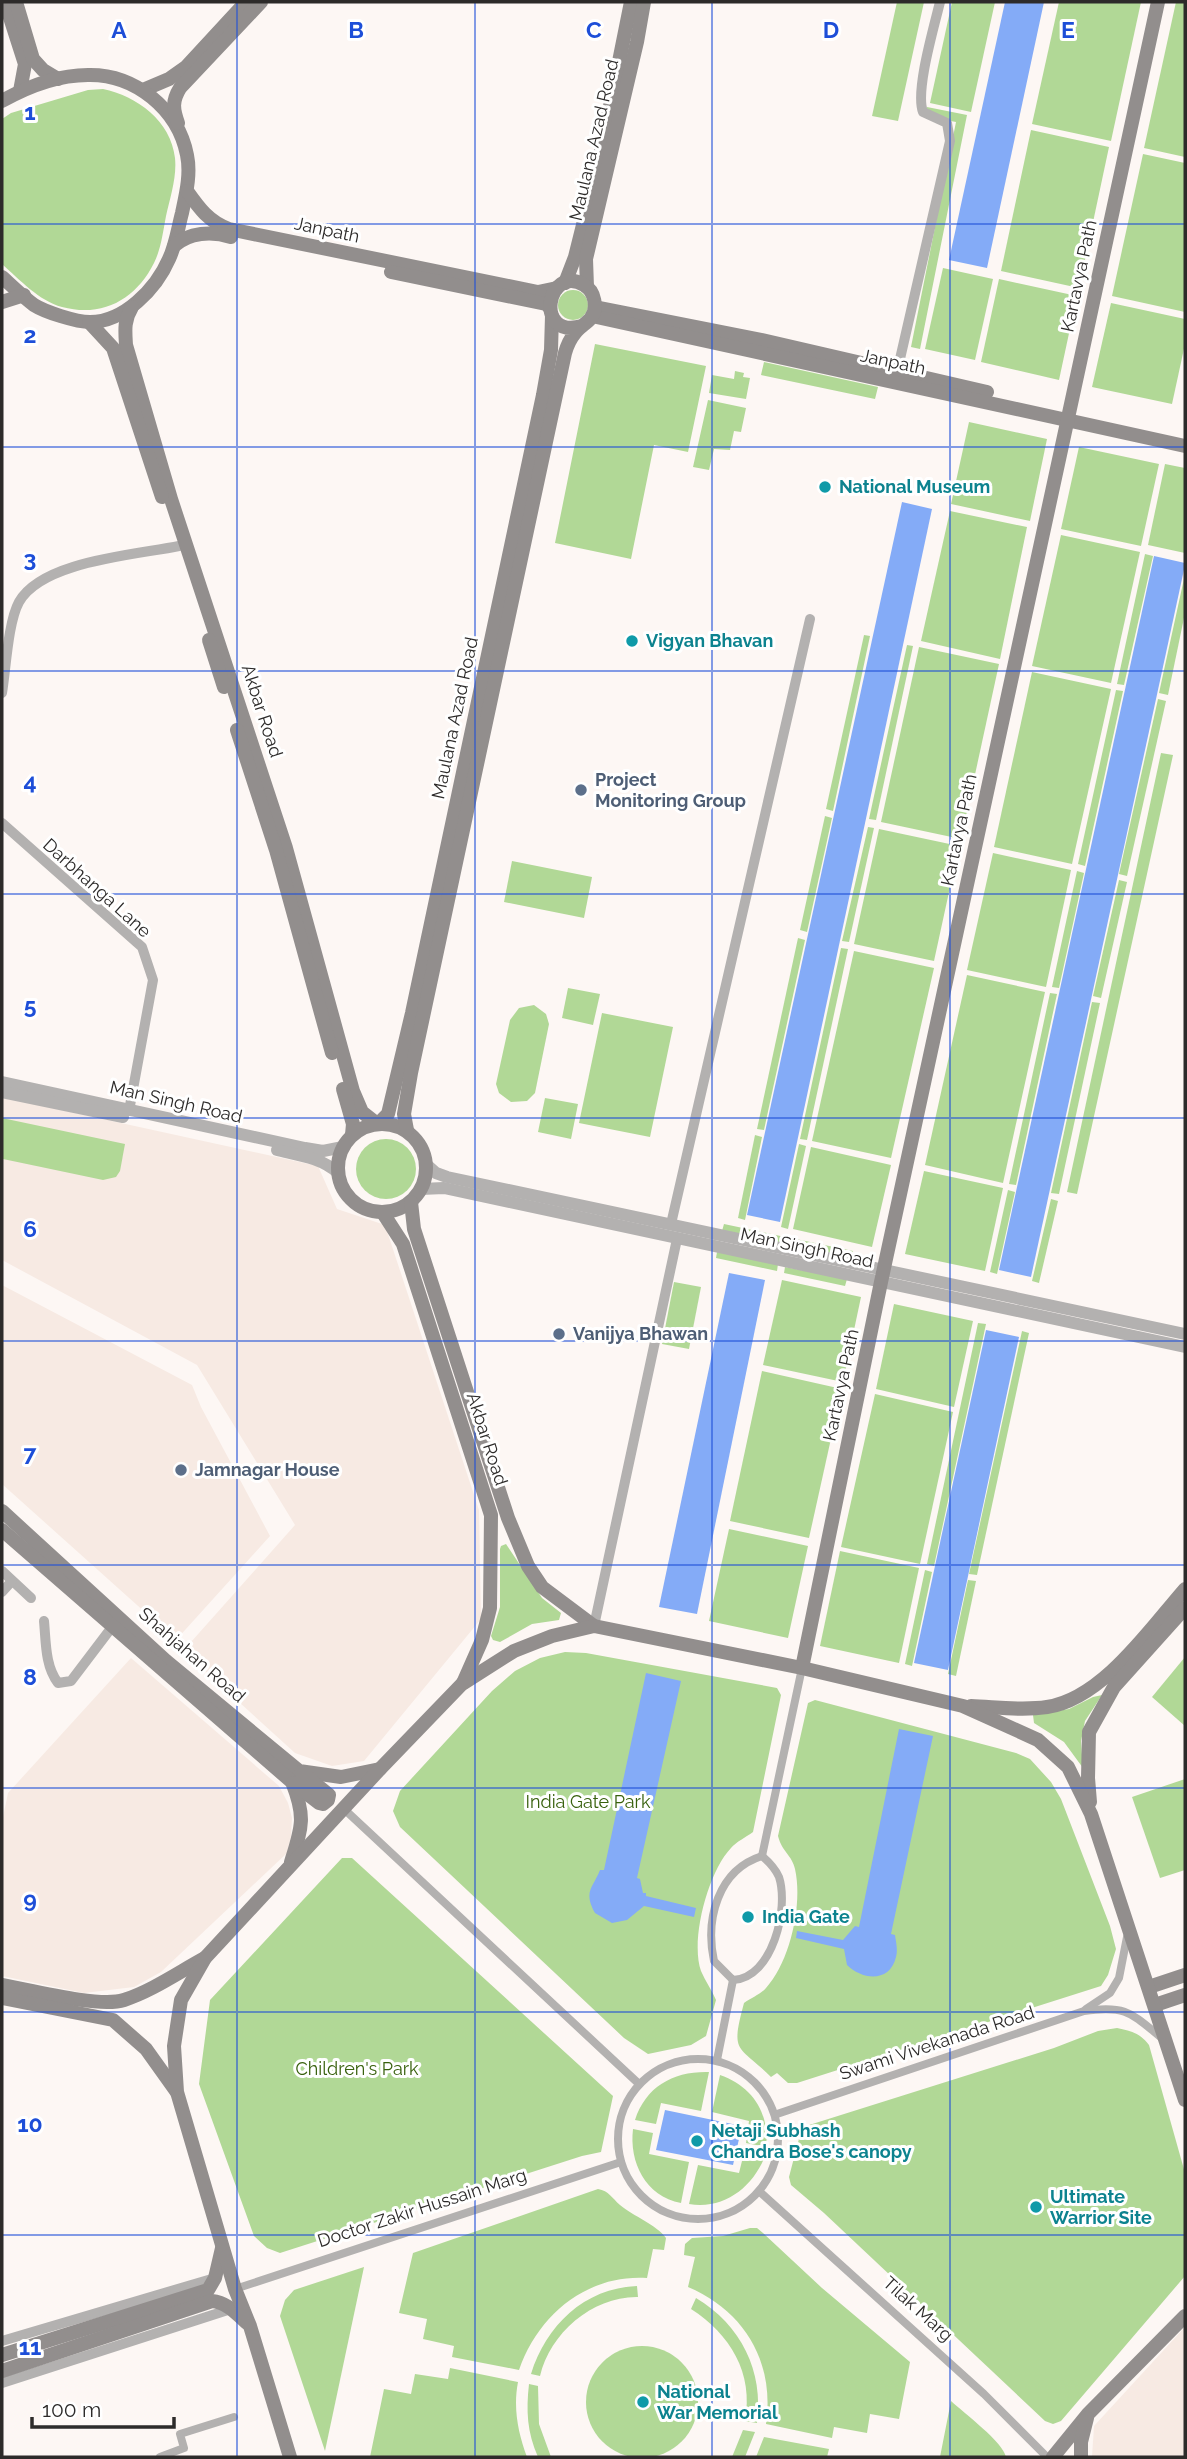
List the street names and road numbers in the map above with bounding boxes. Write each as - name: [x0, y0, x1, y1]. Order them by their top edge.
- street label: Maulana Azad Road: [565, 57, 622, 223]
- street label: Janpath: [293, 212, 362, 247]
- street label: Kartavya Path: [1056, 218, 1101, 334]
- street label: Janpath: [859, 344, 928, 379]
- street label: Maulana Azad Road: [427, 635, 482, 801]
- street label: Akbar Road: [238, 662, 287, 760]
- street label: Kartavya Path: [936, 772, 981, 888]
- street label: Darbhanga Lane: [39, 834, 156, 942]
- street label: Man Singh Road: [108, 1076, 244, 1127]
- street label: Man Singh Road: [739, 1223, 875, 1272]
- street label: Kartavya Path: [818, 1327, 863, 1443]
- street label: Akbar Road: [463, 1390, 512, 1488]
- street label: Shahjahan Road: [135, 1603, 250, 1707]
- street label: Swami Vivekanada Road: [837, 2001, 1037, 2084]
- street label: Doctor Zakir Hussain Marg: [315, 2164, 529, 2251]
- street label: Tilak Marg: [879, 2272, 957, 2345]

